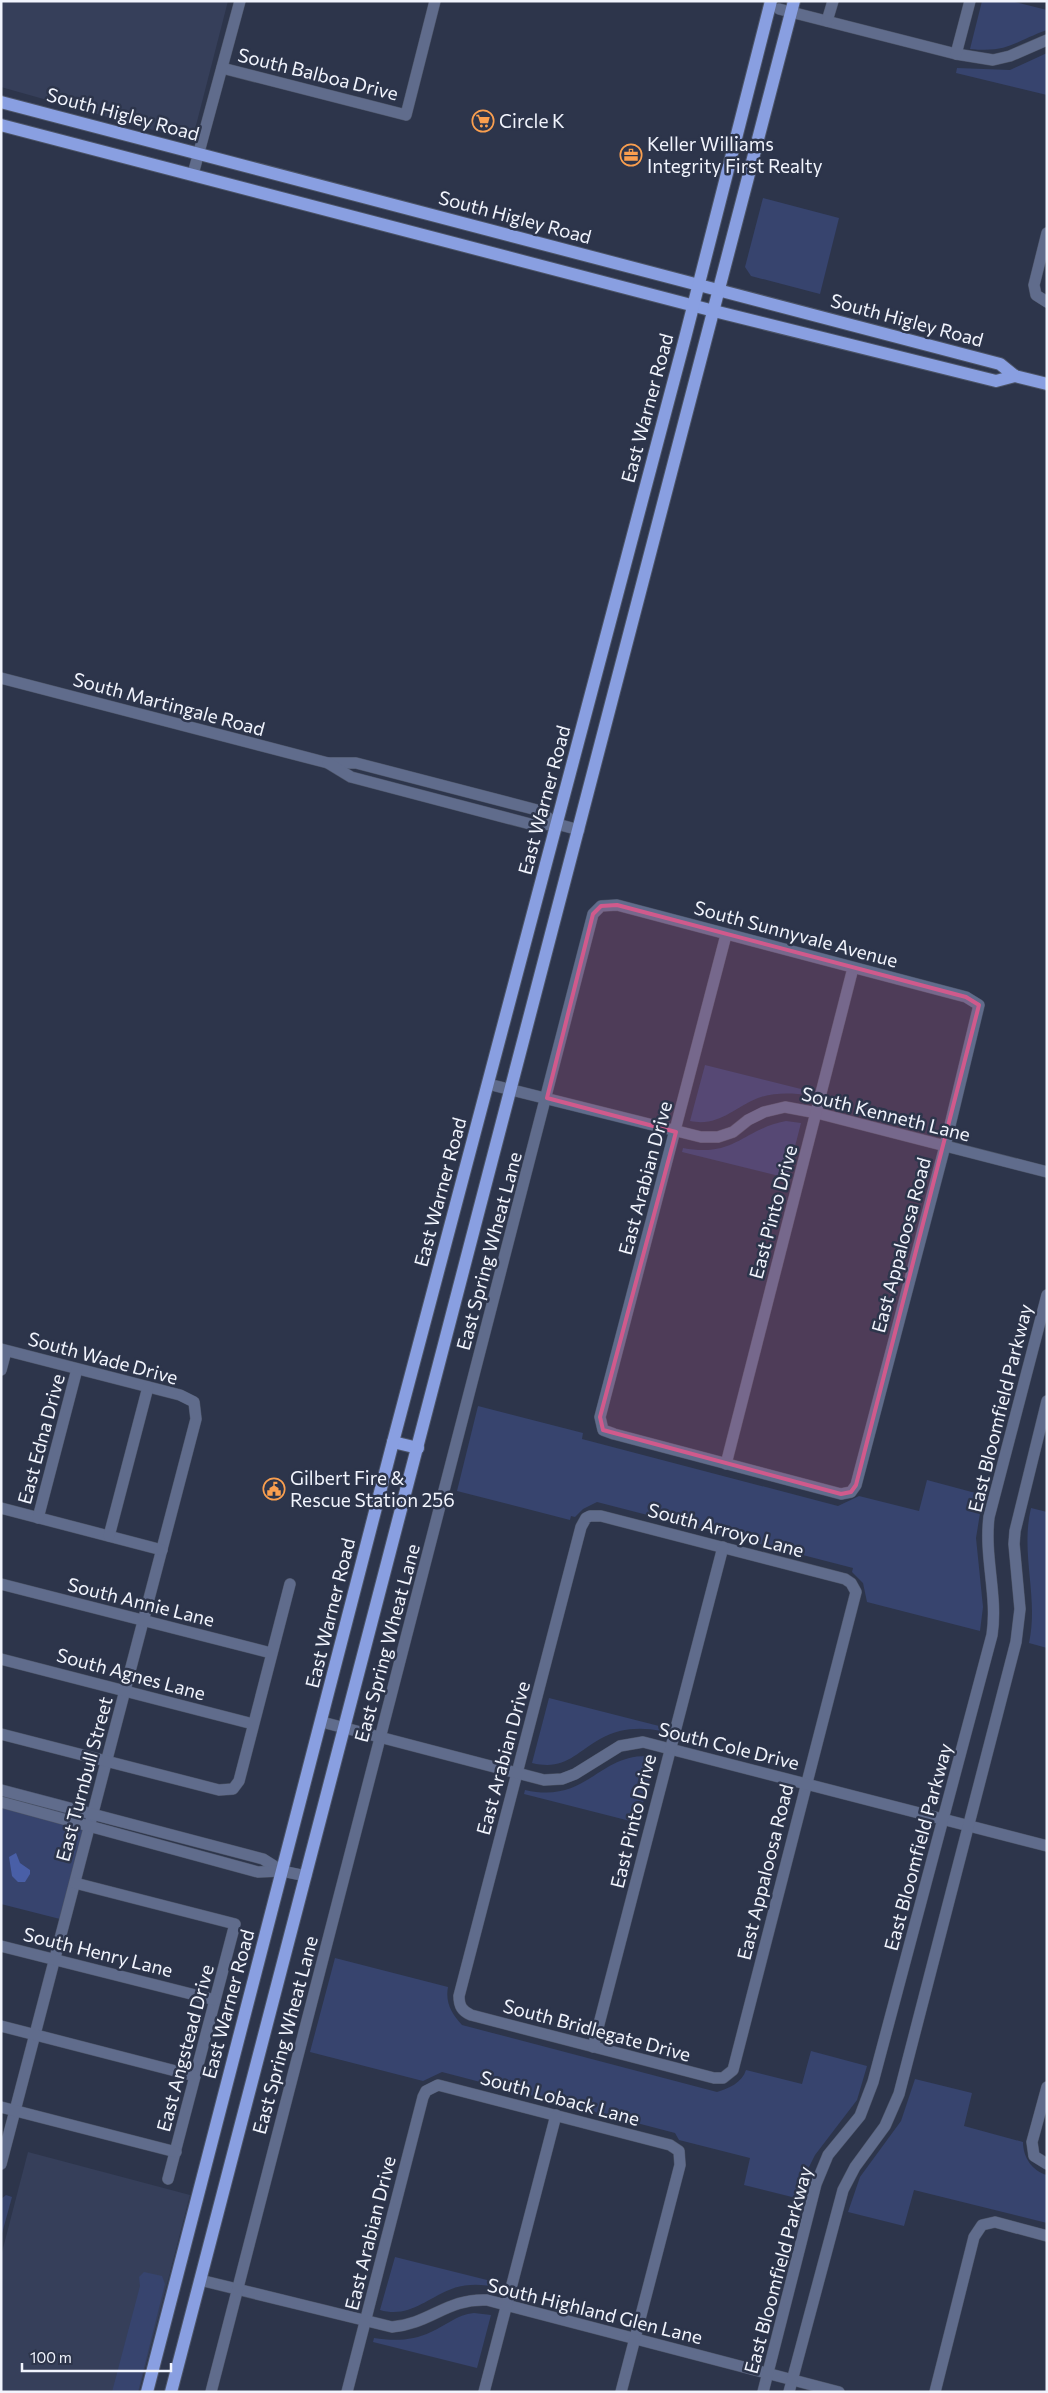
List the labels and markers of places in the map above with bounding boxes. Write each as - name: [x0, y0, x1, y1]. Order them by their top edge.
- supermarket icon: Circle K: [471, 109, 495, 133]
- place label: Circle K: [499, 109, 565, 132]
- place label: Keller Williams Integrity First Realty: [647, 132, 823, 177]
- office icon: Keller Williams Integrity First Realty: [619, 143, 643, 167]
- place label: Gilbert Fire & Rescue Station 256: [290, 1466, 455, 1511]
- public building icon: Gilbert Fire & Rescue Station 256: [262, 1477, 286, 1501]

